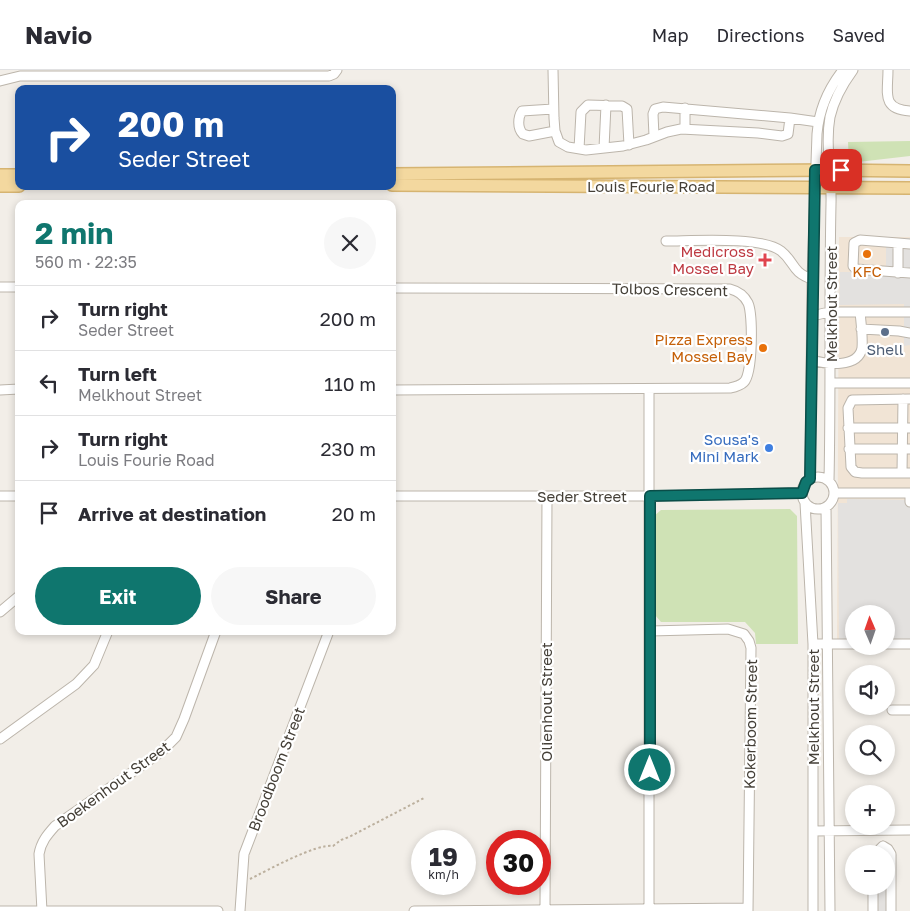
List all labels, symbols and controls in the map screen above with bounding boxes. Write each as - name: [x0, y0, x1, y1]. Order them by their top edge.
- text: Navio: [25, 20, 92, 49]
- text: Map: [652, 24, 688, 46]
- text: Directions: [716, 24, 804, 46]
- text: Saved: [832, 24, 885, 46]
- text: 200 m: [118, 103, 224, 145]
- icon: right: [35, 105, 100, 170]
- text: Seder Street: [118, 145, 250, 172]
- pin: [820, 149, 862, 191]
- icon: arrive: [827, 156, 855, 184]
- street label: Louis Fourie Road: [587, 177, 715, 195]
- text: 2 min: [35, 215, 113, 251]
- button: close: [324, 217, 376, 269]
- place label: Medicross Mossel Bay: [672, 242, 755, 277]
- street label: Melkhout Street: [822, 246, 840, 362]
- marker: KFC: [861, 248, 873, 260]
- text: 560 m · 22:35: [35, 252, 137, 272]
- marker: Medicross Mossel Bay: [758, 253, 772, 267]
- place label: KFC: [852, 262, 882, 280]
- street label: Tolbos Crescent: [612, 279, 728, 299]
- text: Turn right: [78, 297, 168, 320]
- icon: right: [35, 304, 63, 332]
- text: 200 m: [320, 307, 376, 330]
- text: Seder Street: [78, 320, 174, 340]
- marker: Shell: [879, 326, 891, 338]
- place label: Pizza Express Mossel Bay: [655, 330, 754, 365]
- place label: Shell: [866, 340, 904, 358]
- marker: Pizza Express Mossel Bay: [757, 342, 769, 354]
- text: Turn left: [78, 362, 157, 385]
- icon: left: [35, 369, 63, 397]
- text: 110 m: [324, 372, 376, 395]
- text: Melkhout Street: [78, 385, 202, 405]
- text: Turn right: [78, 427, 168, 450]
- place label: Sousa's Mini Mark: [689, 430, 760, 465]
- icon: right: [35, 434, 63, 462]
- text: 230 m: [321, 437, 376, 460]
- marker: Sousa's Mini Mark: [763, 442, 775, 454]
- text: Louis Fourie Road: [78, 450, 215, 470]
- street label: Seder Street: [537, 487, 627, 505]
- icon: arrive: [35, 499, 63, 527]
- text: Arrive at destination: [78, 502, 266, 525]
- text: 20 m: [332, 502, 376, 525]
- button: Exit: [35, 567, 201, 625]
- button: Share: [211, 567, 376, 625]
- north arrow: [845, 605, 895, 655]
- map controls: [845, 605, 895, 895]
- street label: Olienhout Street: [537, 642, 555, 762]
- street label: Melkhout Street: [804, 649, 822, 765]
- street label: Kokerboom Street: [740, 659, 760, 789]
- button: sound: [845, 665, 895, 715]
- street label: Broodboom Street: [244, 704, 308, 834]
- button: search: [845, 725, 895, 775]
- street label: Boekenhout Street: [53, 737, 173, 831]
- position arrow: [623, 743, 675, 795]
- button: +: [845, 785, 895, 835]
- speed limit sign: 30: [486, 830, 551, 895]
- text: 19: [429, 841, 458, 872]
- button: −: [845, 845, 895, 895]
- text: km/h: [428, 867, 459, 882]

